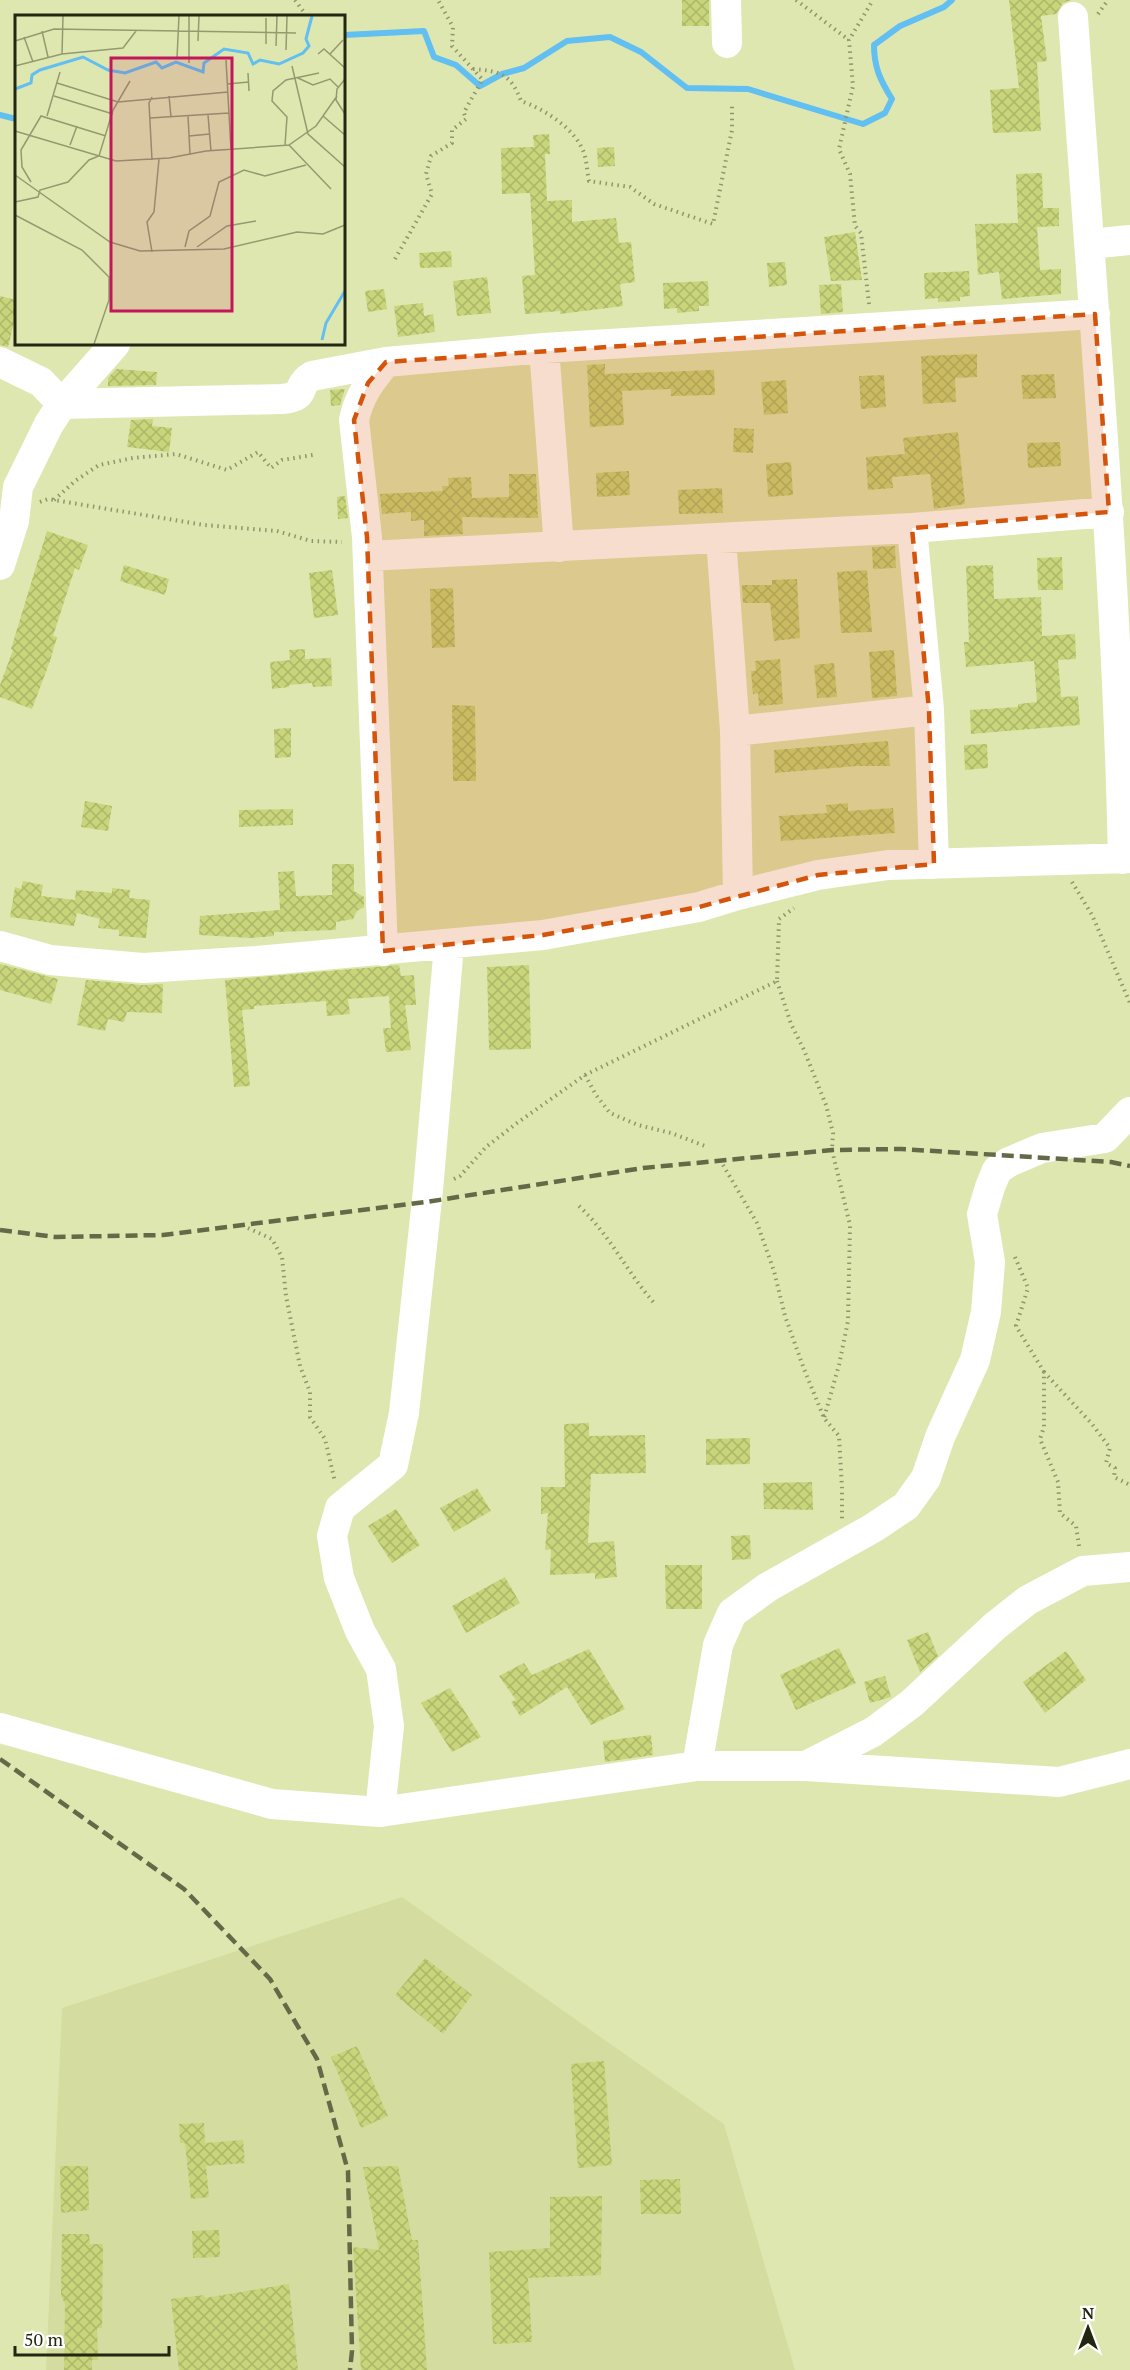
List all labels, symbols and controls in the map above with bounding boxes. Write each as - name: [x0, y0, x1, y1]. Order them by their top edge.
- inset map: [15, 15, 345, 345]
- north arrow: [1058, 2298, 1118, 2358]
- text: N: [1082, 2302, 1094, 2324]
- scale bar: [15, 2319, 170, 2357]
- text: 50 m: [24, 2327, 64, 2351]

